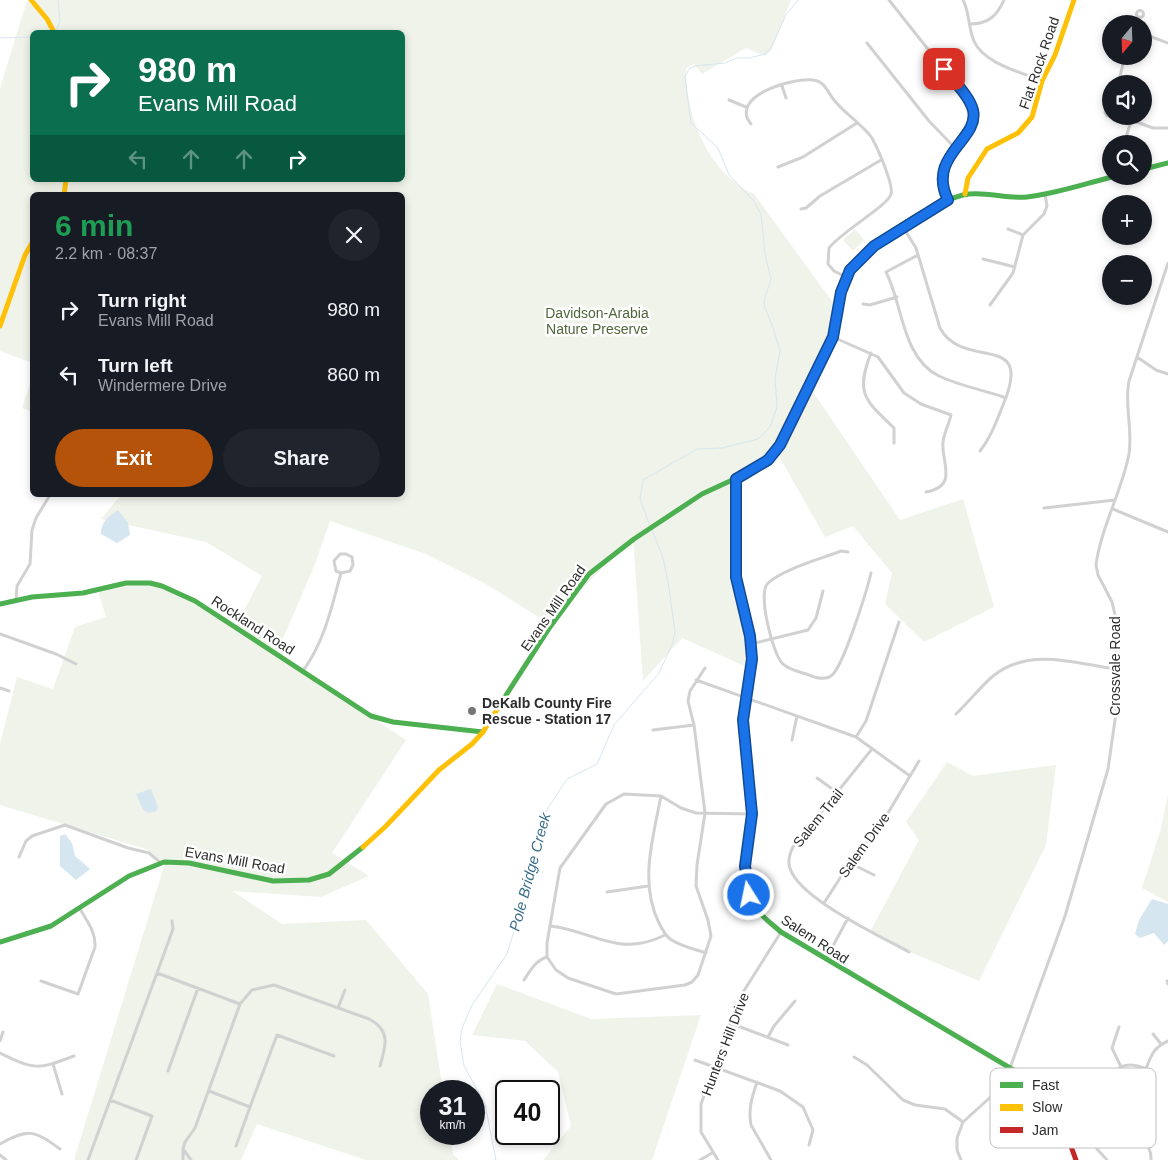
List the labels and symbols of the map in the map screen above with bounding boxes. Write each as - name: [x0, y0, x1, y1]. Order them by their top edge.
- street label: Flat Rock Road: [1016, 15, 1062, 111]
- north arrow: [1102, 15, 1152, 65]
- pin: [923, 48, 965, 90]
- park label: Davidson-Arabia Nature Preserve: [545, 305, 649, 337]
- street label: Evans Mill Road: [517, 562, 589, 654]
- street label: Rockland Road: [208, 592, 298, 658]
- street label: Crossvale Road: [1107, 616, 1123, 716]
- place label: DeKalb County Fire Rescue - Station 17: [482, 695, 612, 727]
- marker: DeKalb County Fire Rescue - Station 17: [466, 705, 478, 717]
- street label: Salem Trail: [790, 786, 846, 850]
- water label: Pole Bridge Creek: [506, 809, 554, 933]
- street label: Salem Drive: [835, 809, 893, 881]
- street label: Evans Mill Road: [184, 843, 286, 877]
- position arrow: [722, 868, 774, 920]
- street label: Salem Road: [778, 911, 852, 967]
- street label: Hunters Hill Drive: [698, 990, 752, 1098]
- legend: [990, 1068, 1156, 1148]
- text: Fast: [1032, 1077, 1059, 1093]
- speed limit sign: 40: [495, 1080, 560, 1145]
- text: Slow: [1032, 1099, 1063, 1115]
- text: Jam: [1032, 1122, 1058, 1138]

